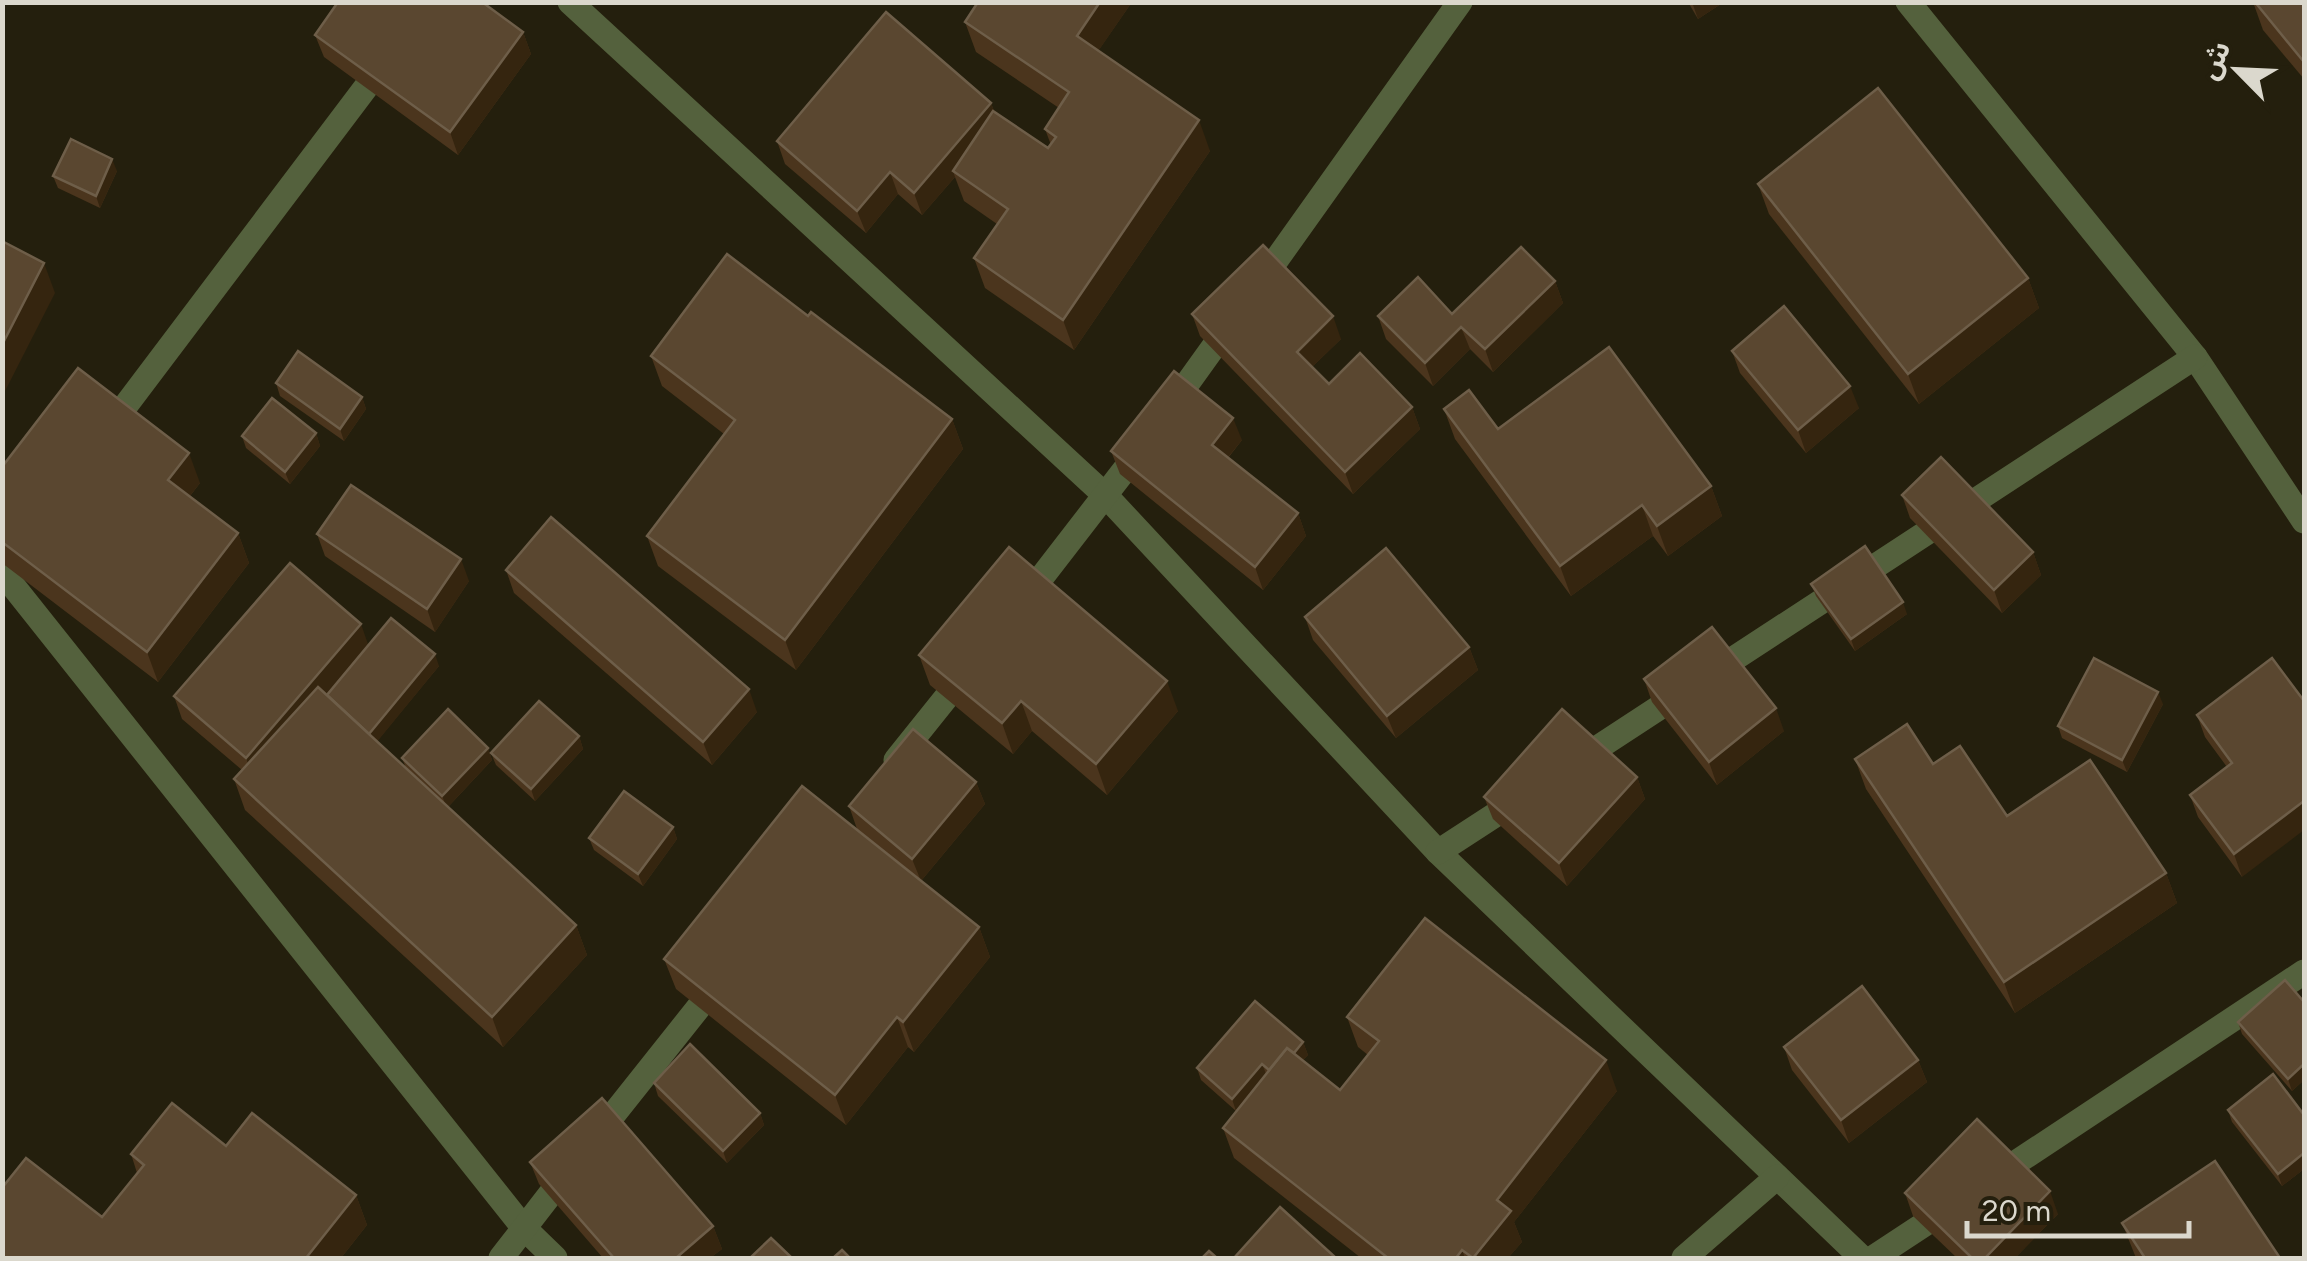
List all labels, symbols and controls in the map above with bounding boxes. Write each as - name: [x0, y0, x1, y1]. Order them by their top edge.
- north arrow: [2187, 20, 2287, 120]
- text: ش: [2191, 35, 2237, 84]
- scale bar: [1967, 1176, 2190, 1238]
- text: 20 m: [1982, 1192, 2051, 1229]

